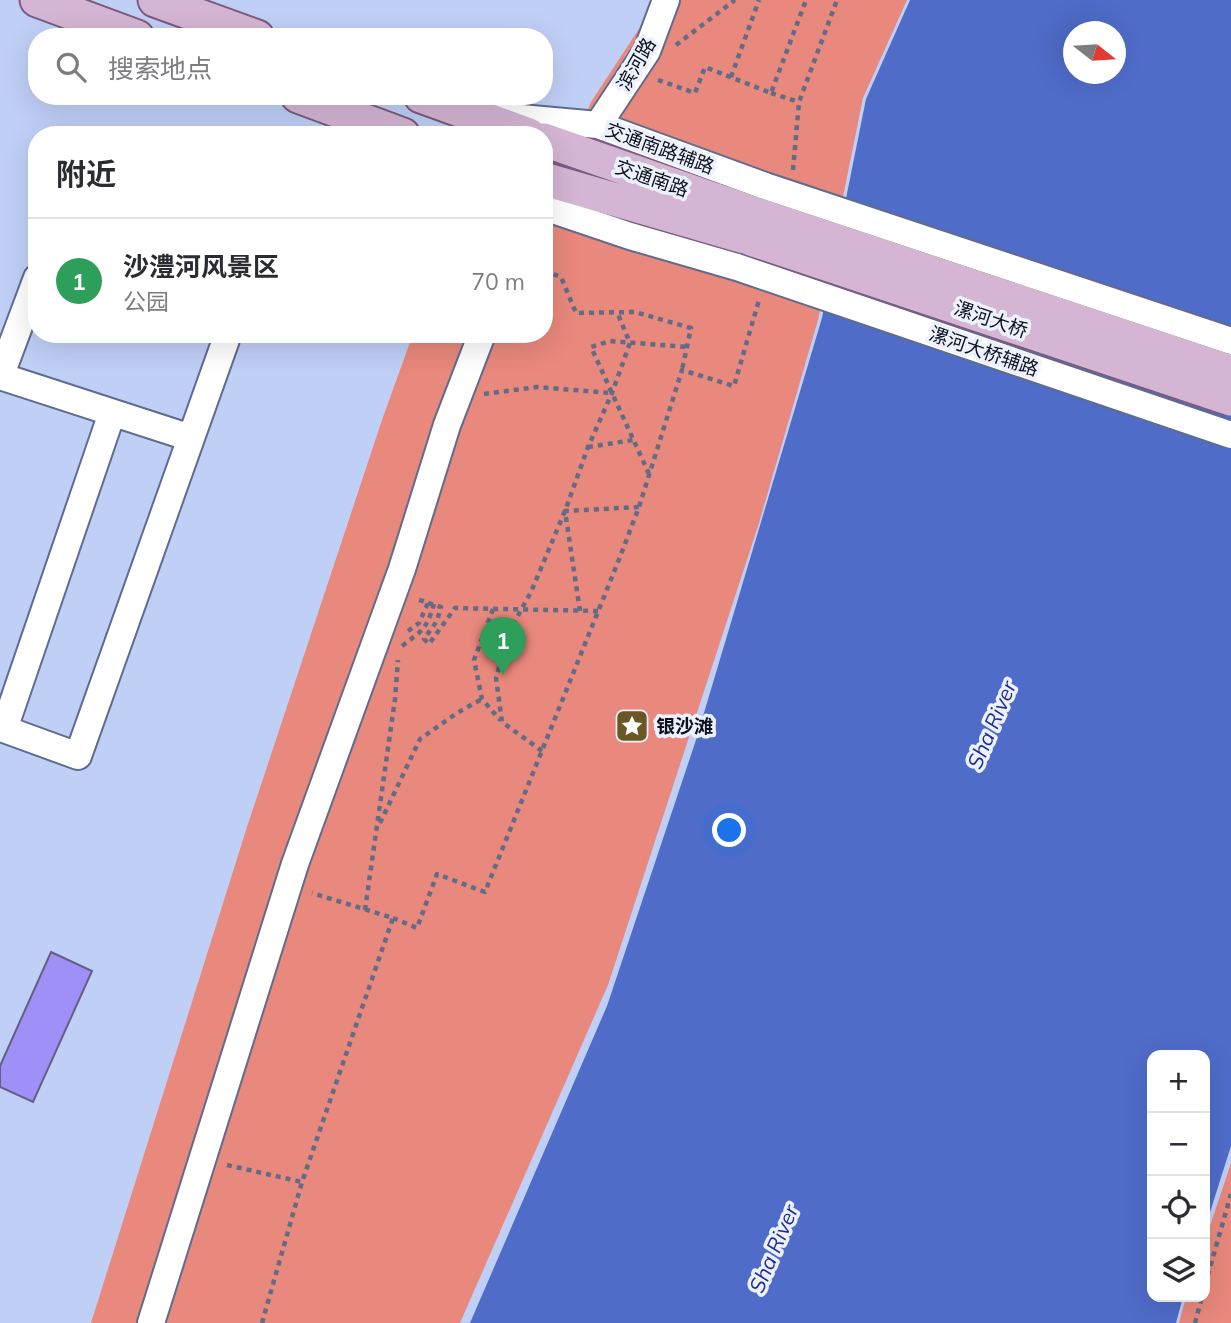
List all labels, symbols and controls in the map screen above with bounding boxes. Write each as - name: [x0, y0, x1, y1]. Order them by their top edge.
- north arrow: [1063, 21, 1126, 84]
- search box: [28, 28, 553, 105]
- street label: 滨河路: [611, 33, 661, 95]
- icon: search: [52, 48, 90, 86]
- text: 搜索地点: [108, 52, 212, 85]
- street label: 交通南路辅路: [603, 118, 717, 178]
- text: 附近: [56, 155, 116, 193]
- street label: 交通南路: [612, 155, 692, 201]
- text: 沙澧河风景区: [123, 250, 279, 283]
- text: 1: [72, 267, 86, 296]
- text: 70 m: [471, 267, 525, 296]
- text: 公园: [123, 287, 169, 316]
- street label: 漯河大桥: [951, 295, 1031, 343]
- street label: 漯河大桥辅路: [926, 321, 1042, 381]
- pin: 1: [480, 617, 526, 675]
- water label: Sha River: [961, 675, 1022, 773]
- place icon: 银沙滩: [613, 707, 651, 745]
- place label: 银沙滩: [656, 714, 713, 738]
- your location: [712, 813, 746, 847]
- map controls: [1147, 1050, 1210, 1302]
- button: +: [1147, 1050, 1210, 1113]
- button: −: [1147, 1113, 1210, 1176]
- button: locate: [1147, 1176, 1210, 1239]
- water label: Sha River: [743, 1199, 804, 1297]
- button: layers: [1147, 1239, 1210, 1302]

